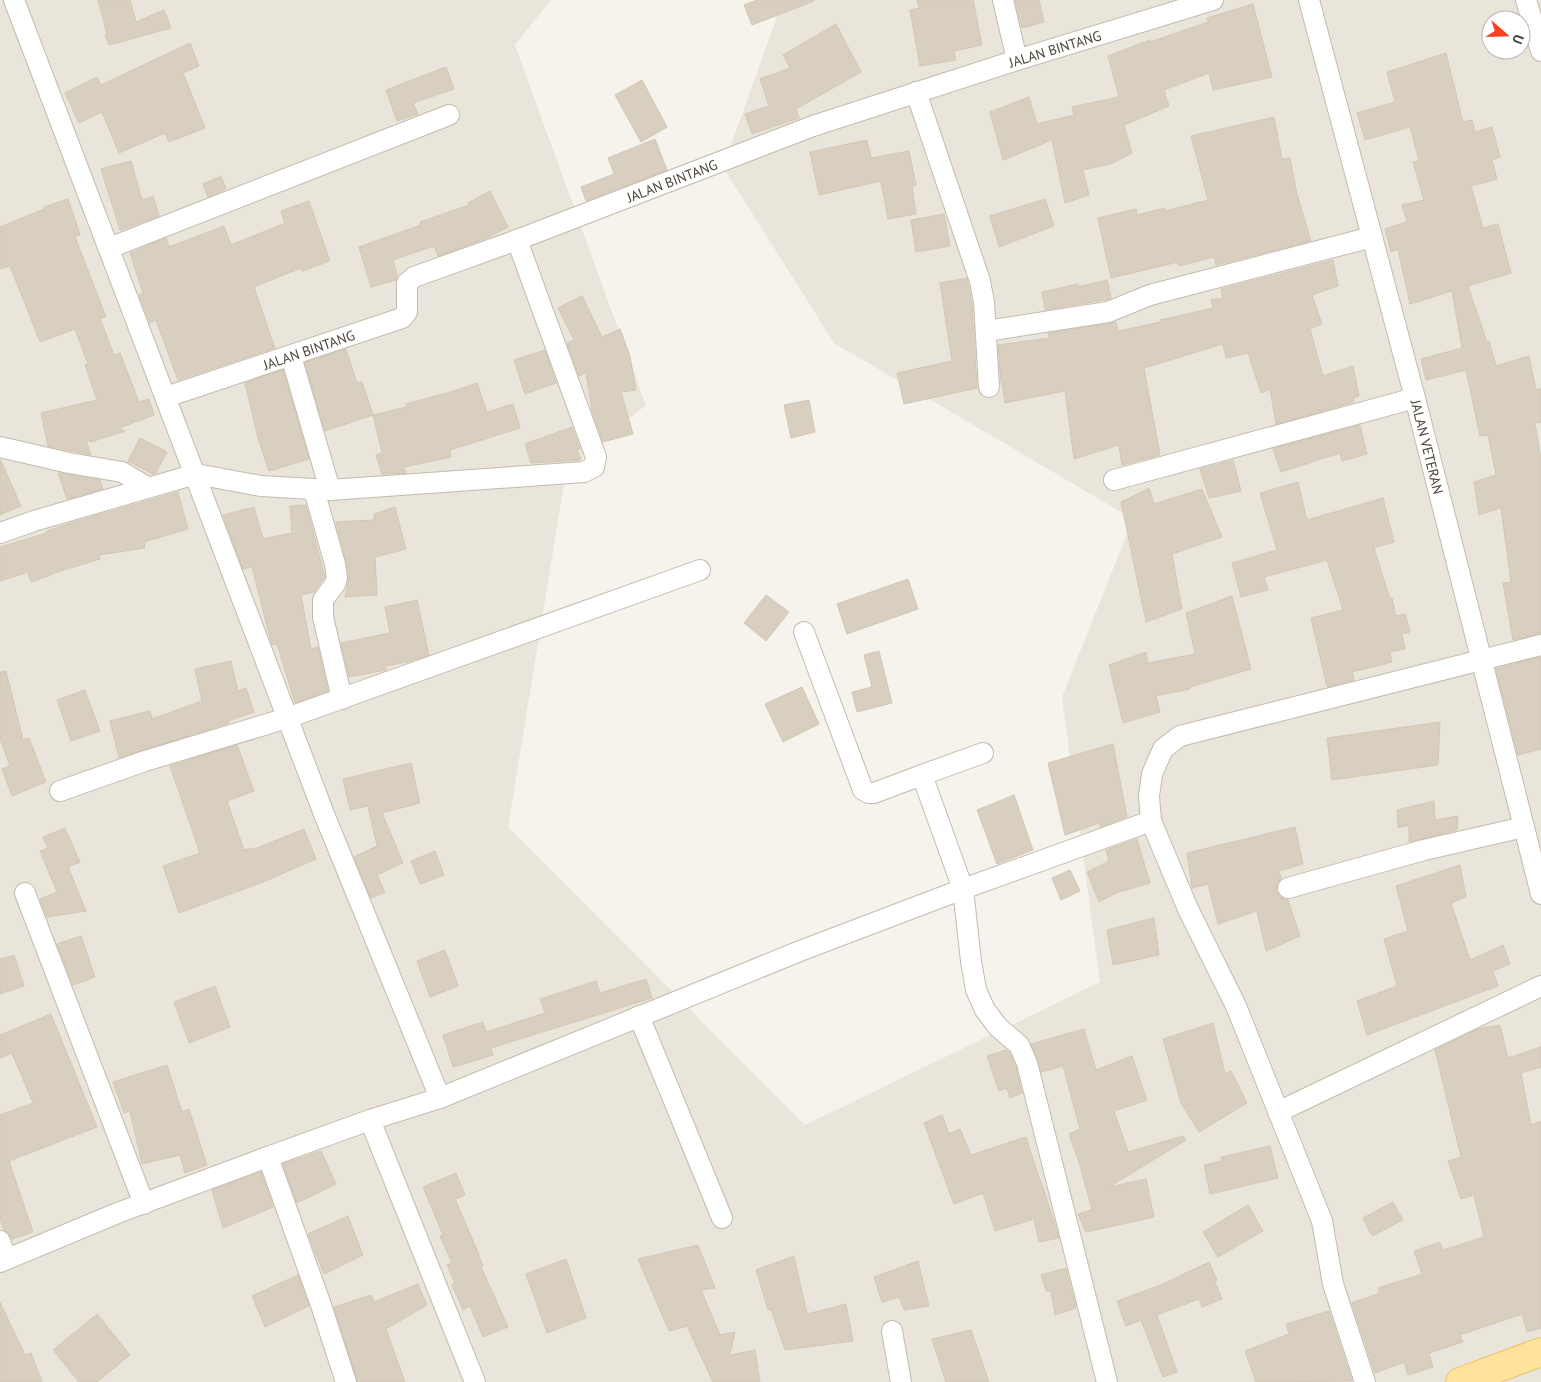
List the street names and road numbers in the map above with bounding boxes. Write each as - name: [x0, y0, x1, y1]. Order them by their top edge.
- street label: JALAN BINTANG: [1006, 26, 1103, 72]
- street label: JALAN BINTANG: [623, 155, 720, 207]
- street label: JALAN BINTANG: [260, 326, 357, 374]
- street label: JALAN VETERAN: [1406, 397, 1447, 496]

